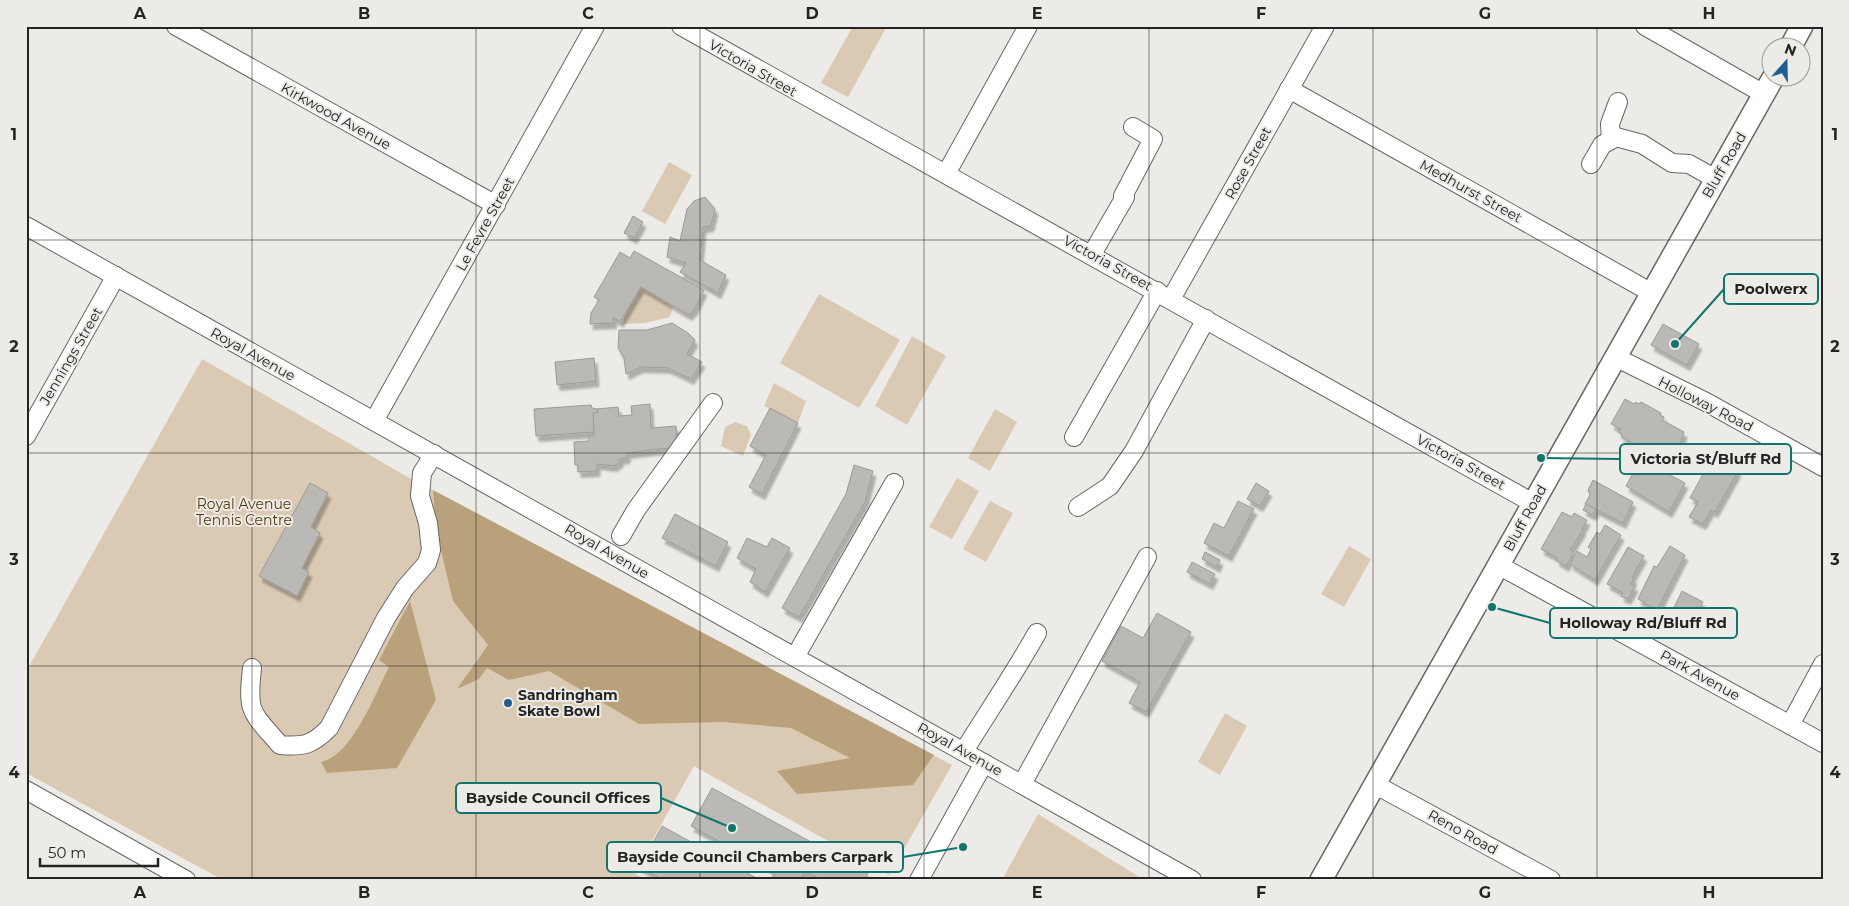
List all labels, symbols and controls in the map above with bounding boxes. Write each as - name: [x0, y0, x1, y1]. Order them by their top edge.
- text: A: [133, 4, 147, 23]
- text: B: [358, 4, 370, 23]
- text: C: [582, 4, 594, 23]
- text: D: [805, 4, 819, 23]
- text: E: [1032, 4, 1042, 23]
- text: F: [1256, 4, 1266, 23]
- text: G: [1479, 4, 1491, 23]
- text: H: [1703, 4, 1715, 23]
- street label: Victoria Street: [706, 35, 801, 101]
- north arrow: [1762, 38, 1812, 88]
- text: N: [1782, 39, 1799, 60]
- street label: Kirkwood Avenue: [278, 78, 394, 154]
- street label: Rose Street: [1221, 123, 1275, 202]
- text: 1: [11, 125, 17, 144]
- text: 1: [1832, 125, 1838, 144]
- street label: Bluff Road: [1698, 129, 1750, 201]
- street label: Medhurst Street: [1417, 155, 1526, 227]
- street label: Le Fevre Street: [452, 174, 518, 274]
- street label: Victoria Street: [1060, 231, 1156, 295]
- callout: Poolwerx: [1724, 274, 1818, 304]
- text: Poolwerx: [1734, 279, 1808, 298]
- street label: Jennings Street: [35, 304, 106, 409]
- street label: Royal Avenue: [207, 323, 299, 385]
- text: 2: [9, 337, 19, 356]
- text: 2: [1830, 337, 1840, 356]
- street label: Holloway Road: [1656, 372, 1756, 436]
- street label: Victoria Street: [1413, 430, 1509, 494]
- callout: Victoria St/Bluff Rd: [1620, 444, 1791, 474]
- text: Victoria St/Bluff Rd: [1630, 449, 1781, 468]
- street label: Bluff Road: [1499, 481, 1551, 555]
- park label: Royal Avenue Tennis Centre: [196, 495, 292, 529]
- street label: Royal Avenue: [562, 520, 652, 582]
- text: 3: [8, 550, 19, 569]
- text: 3: [1829, 550, 1840, 569]
- callout: Holloway Rd/Bluff Rd: [1550, 608, 1737, 638]
- text: Holloway Rd/Bluff Rd: [1559, 613, 1727, 632]
- street label: Park Avenue: [1657, 646, 1743, 704]
- place label: Sandringham Skate Bowl: [518, 686, 618, 720]
- marker: Sandringham Skate Bowl: [502, 697, 514, 709]
- street label: Royal Avenue: [914, 718, 1006, 780]
- text: 4: [8, 763, 20, 782]
- text: 4: [1829, 763, 1841, 782]
- callout: Bayside Council Offices: [456, 783, 661, 813]
- text: Bayside Council Offices: [466, 788, 650, 807]
- street label: Reno Road: [1425, 805, 1501, 859]
- scale bar: [40, 836, 158, 868]
- callout: Bayside Council Chambers Carpark: [607, 842, 903, 872]
- text: 50 m: [48, 843, 86, 862]
- text: Bayside Council Chambers Carpark: [617, 847, 893, 866]
- text: A: [133, 883, 147, 902]
- text: B: [358, 883, 370, 902]
- text: C: [582, 883, 594, 902]
- text: D: [805, 883, 819, 902]
- text: E: [1032, 883, 1042, 902]
- text: F: [1256, 883, 1266, 902]
- text: G: [1479, 883, 1491, 902]
- text: H: [1703, 883, 1715, 902]

